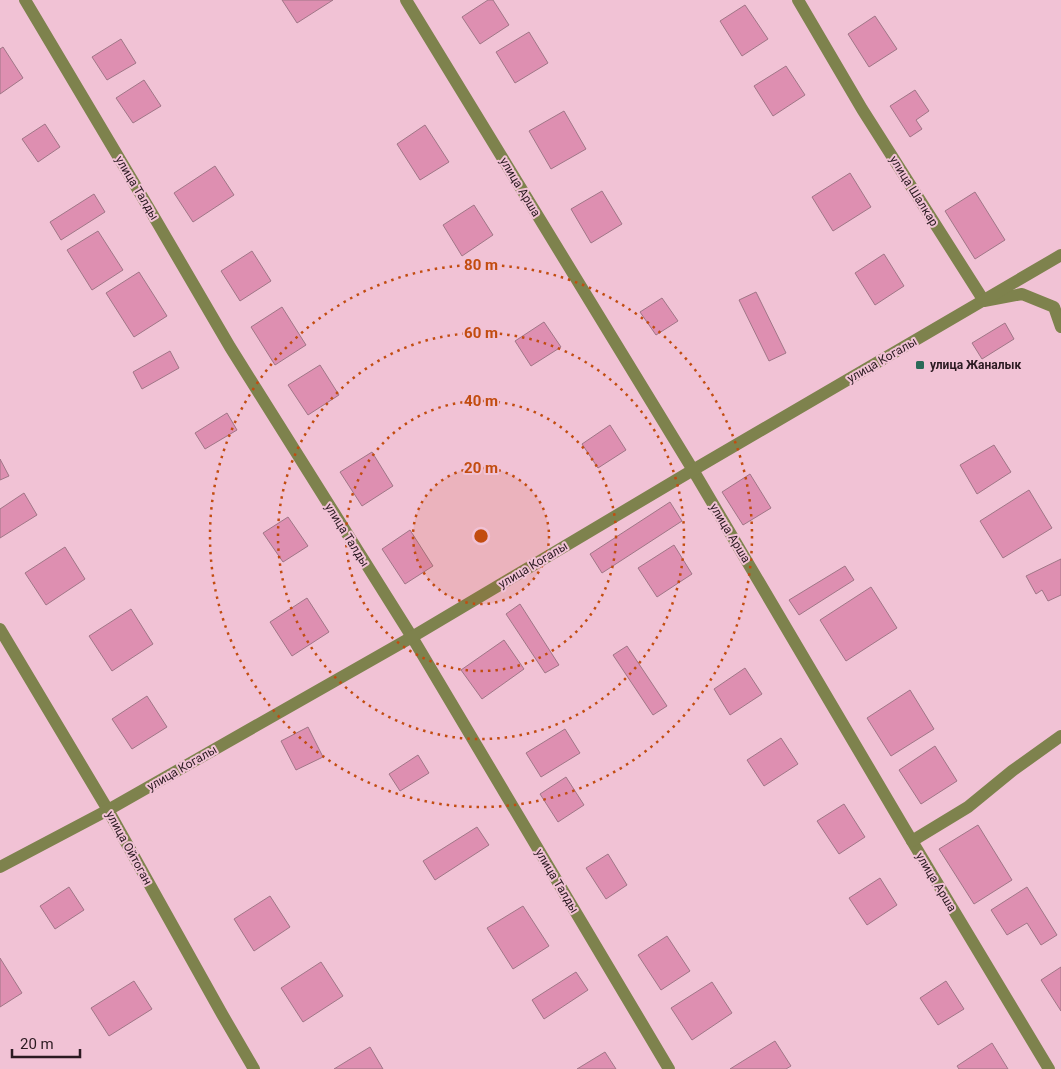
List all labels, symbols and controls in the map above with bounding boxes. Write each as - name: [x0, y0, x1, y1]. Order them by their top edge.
- street label: улица Талды: [112, 153, 162, 223]
- street label: улица Шалкар: [887, 153, 941, 229]
- street label: улица Арша: [497, 155, 543, 219]
- text: 80 m: [464, 256, 498, 274]
- text: 60 m: [464, 324, 498, 342]
- street label: улица Когалы: [845, 334, 919, 386]
- place label: улица Жаналык: [930, 358, 1021, 372]
- marker: улица Жаналык: [914, 359, 926, 371]
- text: 40 m: [464, 392, 498, 410]
- text: 20 m: [464, 459, 498, 477]
- street label: улица Талды: [322, 501, 372, 569]
- street label: улица Арша: [707, 501, 753, 565]
- centre of rings: [472, 527, 490, 545]
- street label: улица Когалы: [496, 539, 570, 591]
- street label: улица Когалы: [145, 742, 219, 794]
- street label: улица Ойтоган: [103, 809, 155, 887]
- street label: улица Талды: [532, 846, 582, 916]
- street label: улица Арша: [913, 850, 959, 914]
- scale bar: [12, 1026, 80, 1058]
- text: 20 m: [20, 1035, 54, 1053]

